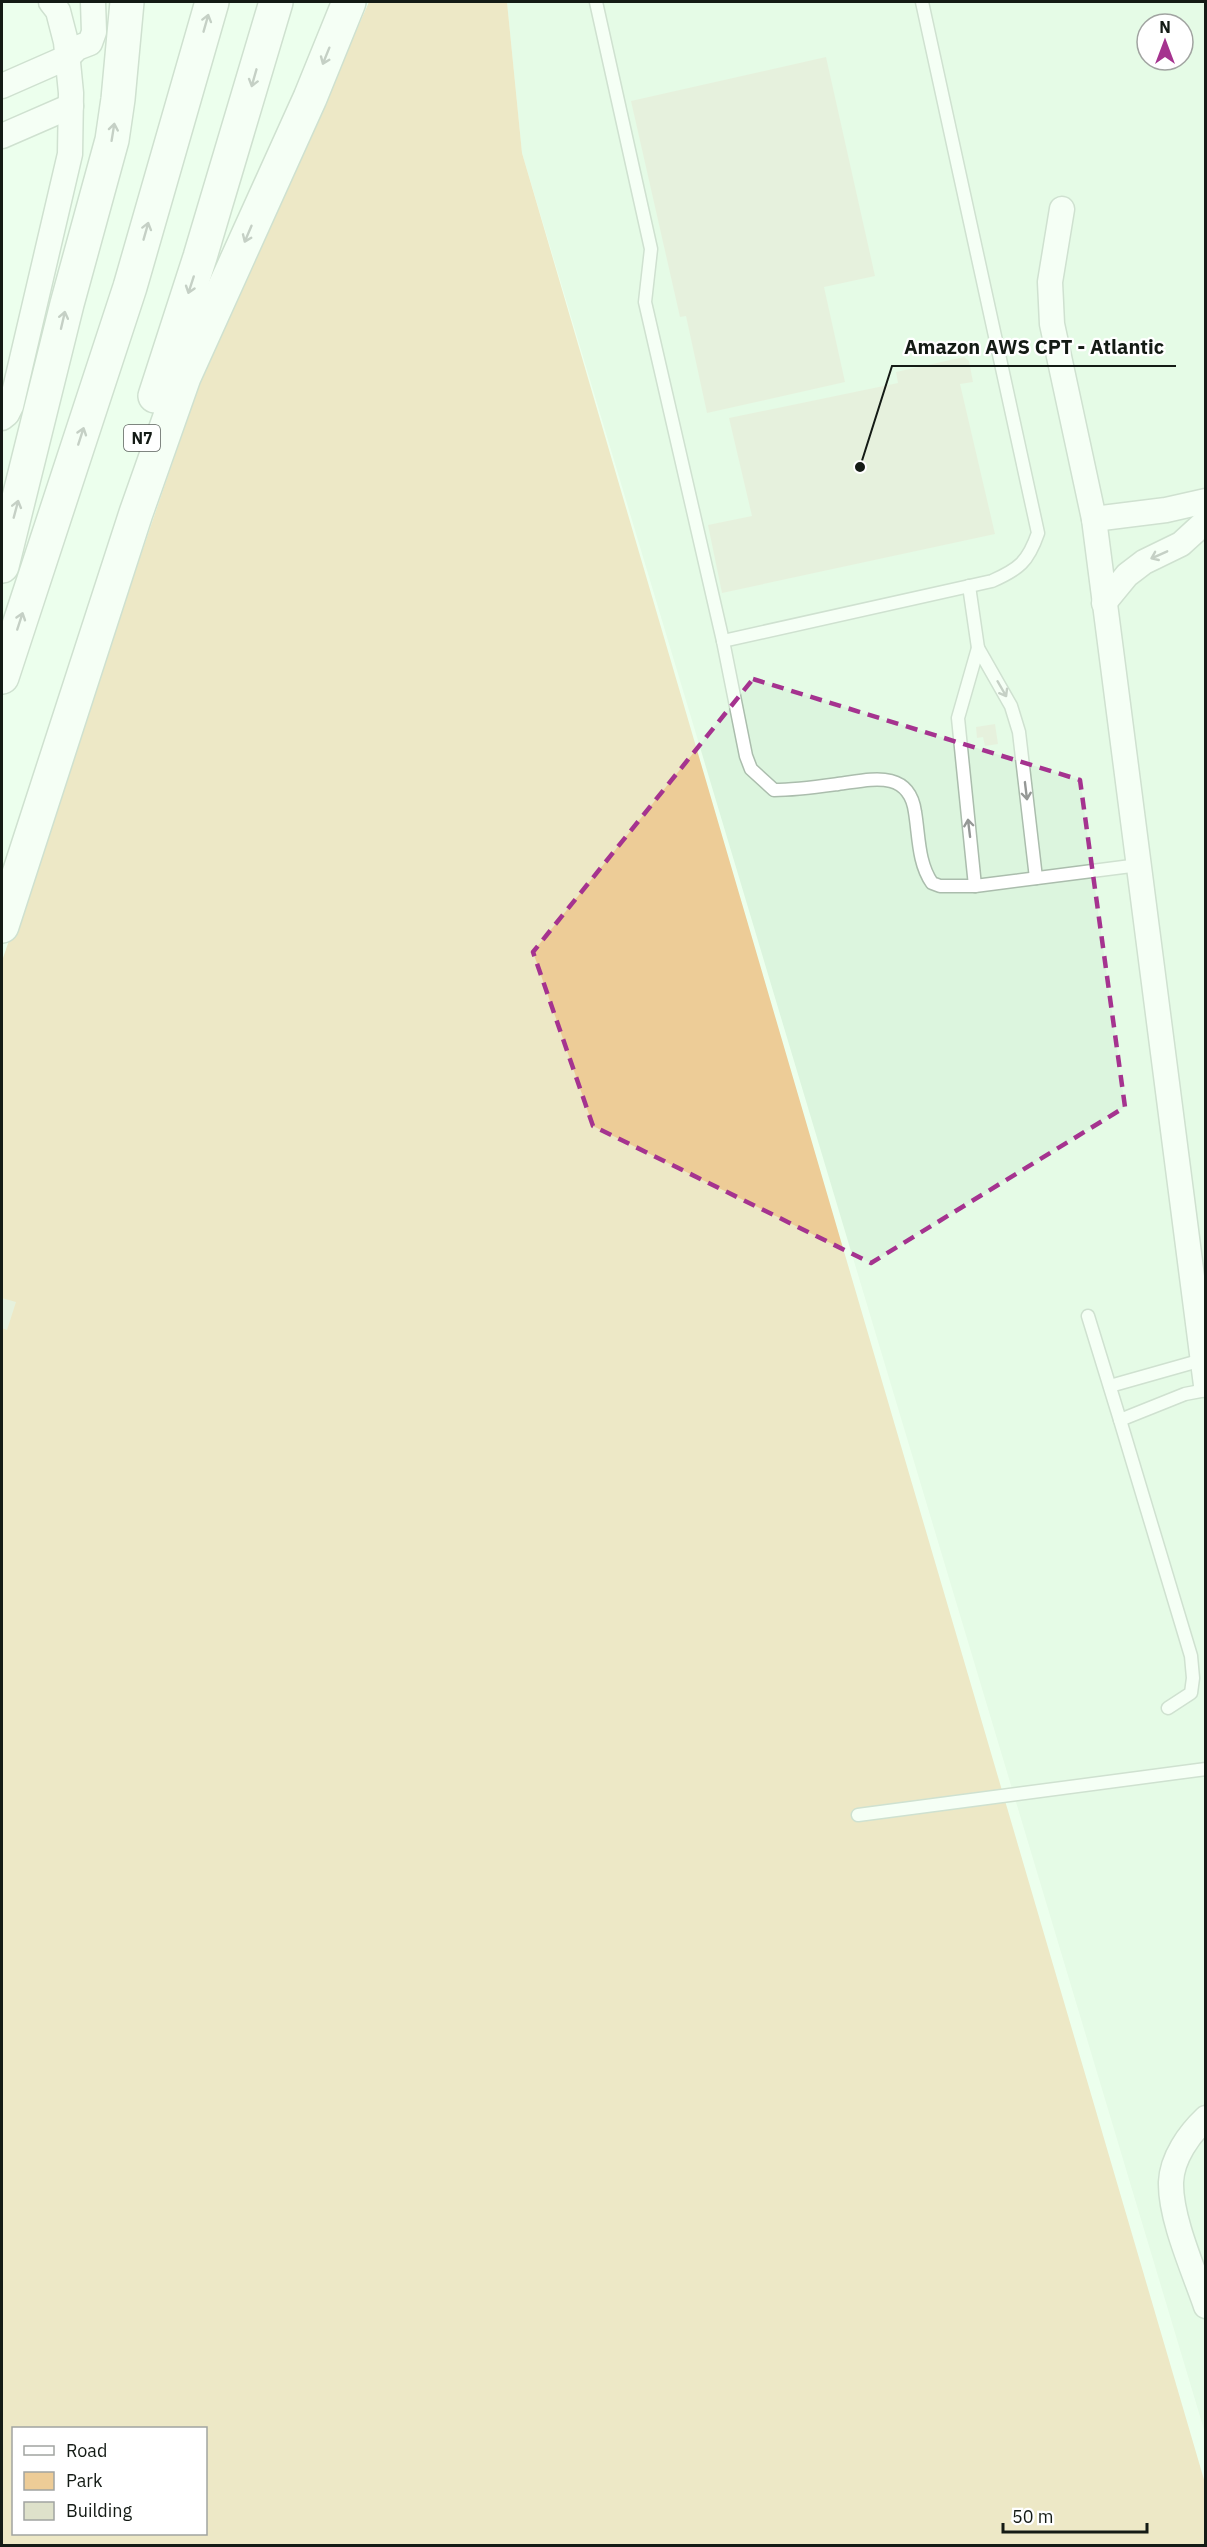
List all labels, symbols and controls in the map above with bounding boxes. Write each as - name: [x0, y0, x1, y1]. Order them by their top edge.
- north arrow: [1135, 12, 1195, 72]
- one-way arrow: [200, 14, 212, 33]
- text: N: [1159, 17, 1171, 37]
- one-way arrow: [320, 46, 331, 64]
- one-way arrow: [248, 68, 259, 87]
- one-way arrow: [108, 122, 119, 142]
- one-way arrow: [141, 221, 152, 240]
- one-way arrow: [242, 225, 253, 243]
- one-way arrow: [185, 275, 196, 294]
- one-way arrow: [57, 311, 69, 330]
- callout: Amazon AWS CPT - Atlantic: [892, 328, 1176, 366]
- text: Amazon AWS CPT - Atlantic: [904, 333, 1164, 360]
- road number: N7: [124, 425, 160, 451]
- one-way arrow: [77, 427, 88, 446]
- one-way arrow: [11, 500, 22, 519]
- one-way arrow: [1150, 551, 1168, 562]
- one-way arrow: [15, 612, 26, 631]
- one-way arrow: [996, 680, 1008, 697]
- one-way arrow: [1021, 780, 1032, 800]
- one-way arrow: [963, 818, 974, 838]
- legend: [12, 2427, 207, 2535]
- text: Road: [66, 2439, 107, 2462]
- text: Park: [66, 2469, 103, 2492]
- scale bar: [1003, 2496, 1147, 2534]
- text: Building: [66, 2499, 133, 2522]
- text: 50 m: [1012, 2505, 1054, 2528]

